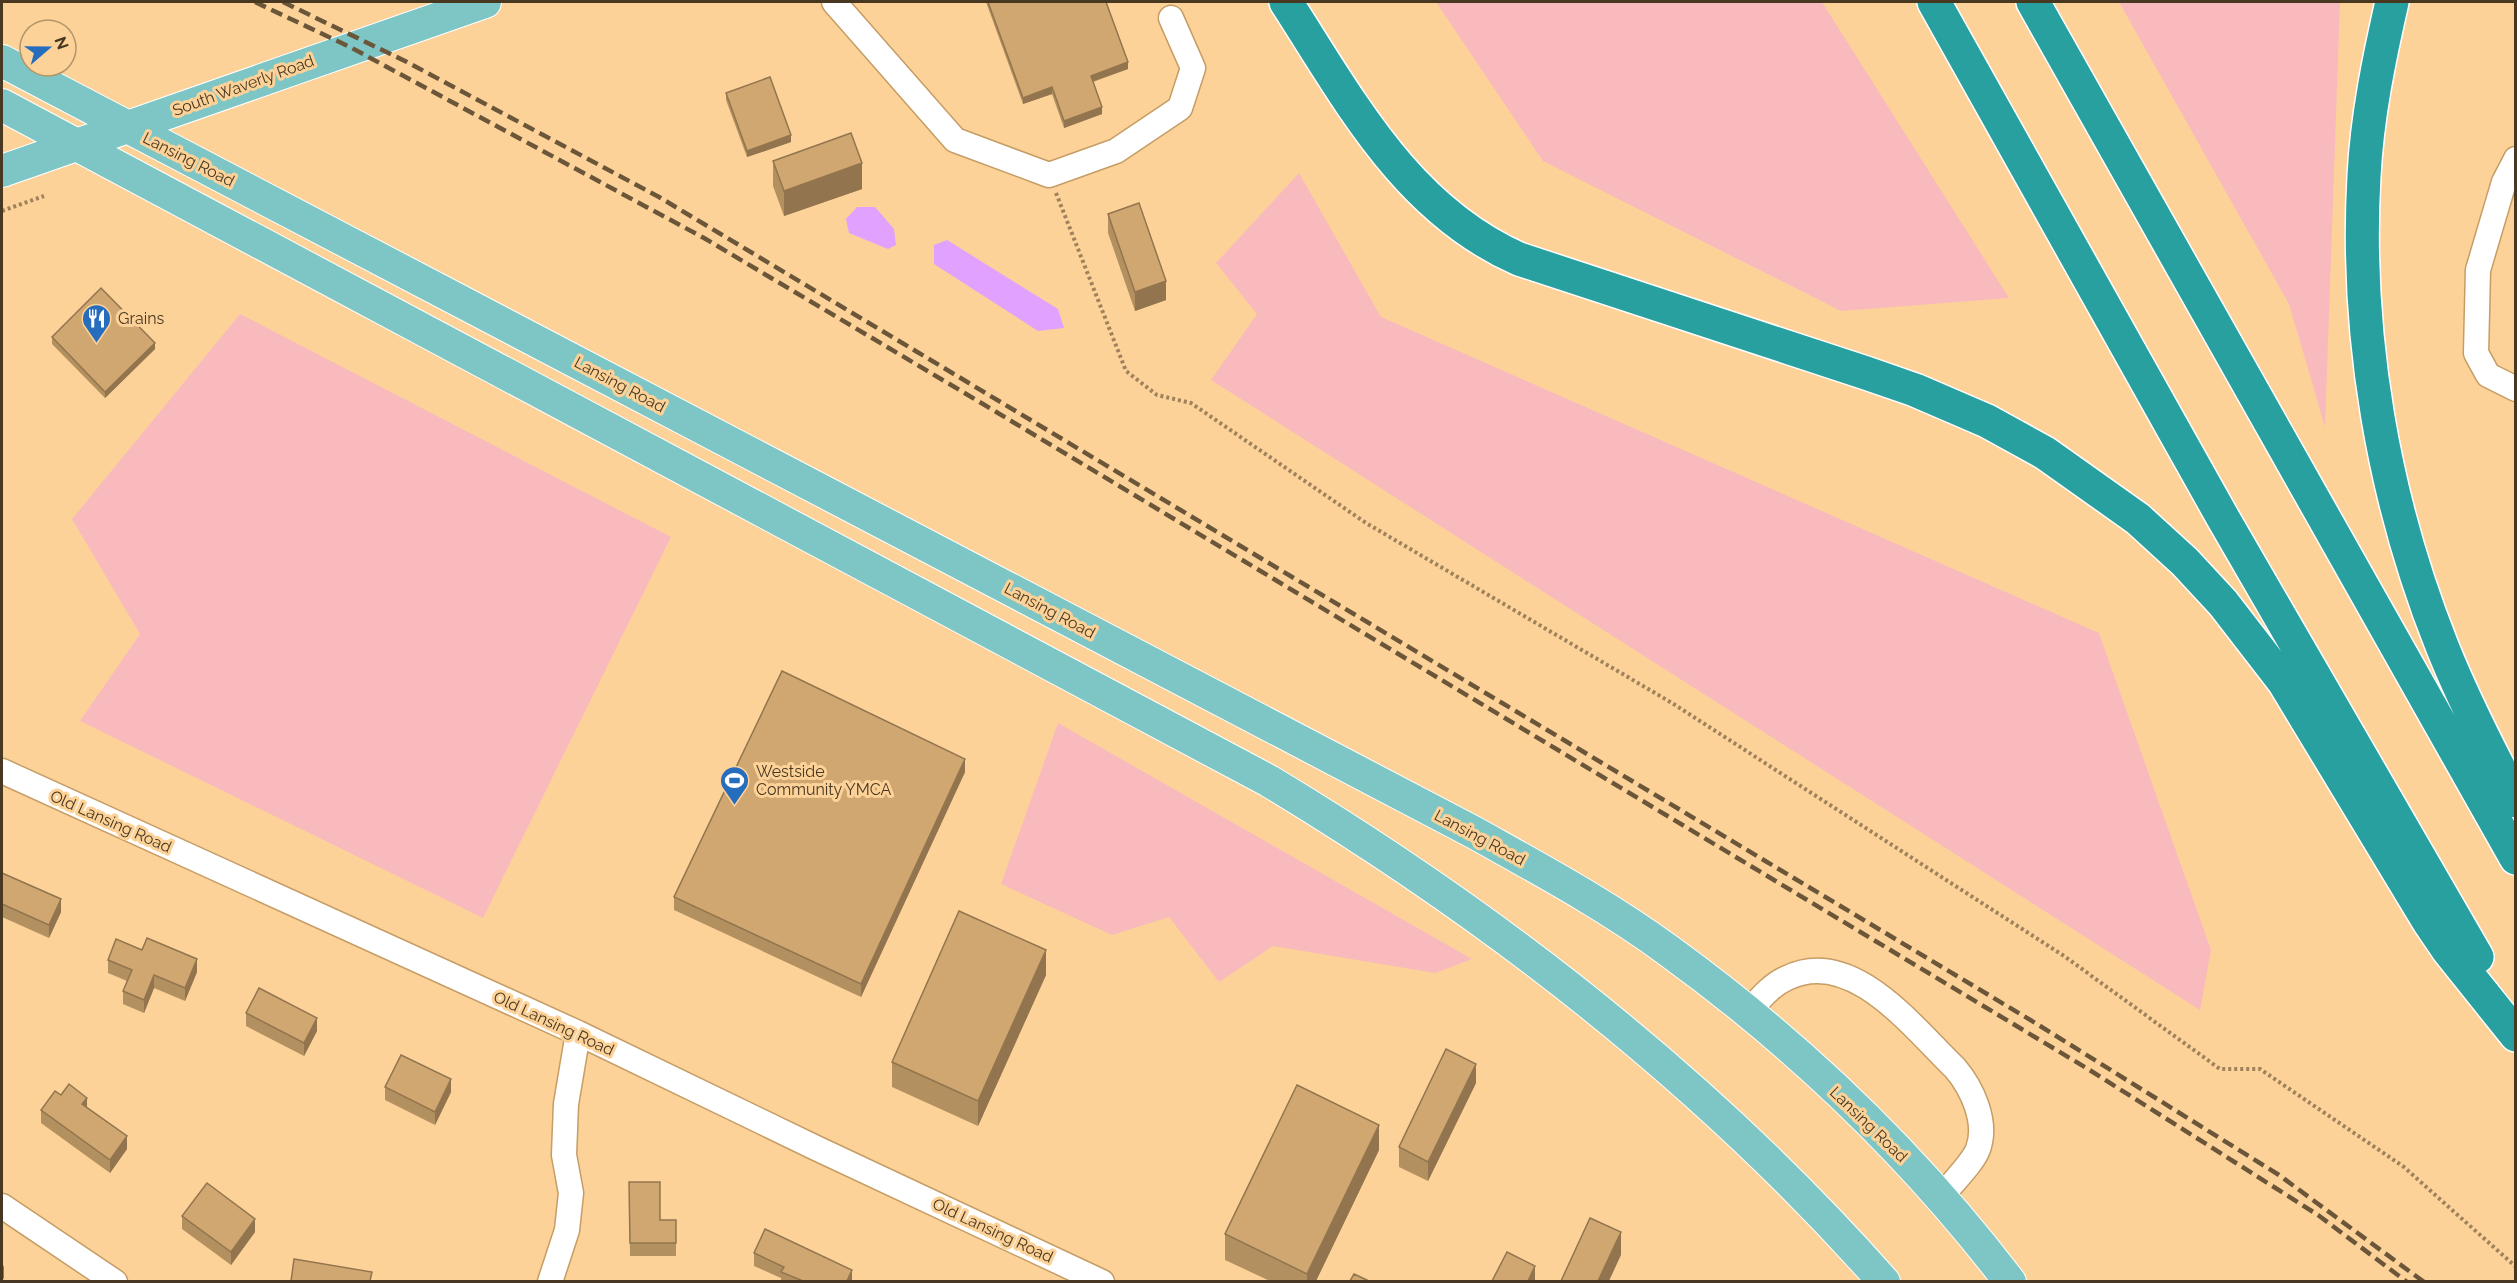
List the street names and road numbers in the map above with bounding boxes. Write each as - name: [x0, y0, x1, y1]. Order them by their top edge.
- street label: South Waverly Road: [170, 51, 317, 120]
- street label: Lansing Road: [140, 128, 238, 191]
- street label: Lansing Road: [571, 353, 669, 416]
- street label: Lansing Road: [1001, 579, 1099, 642]
- street label: Old Lansing Road: [47, 786, 174, 857]
- street label: Lansing Road: [1431, 806, 1529, 869]
- street label: Old Lansing Road: [491, 987, 617, 1060]
- street label: Lansing Road: [1826, 1083, 1911, 1166]
- street label: Old Lansing Road: [930, 1194, 1056, 1267]

